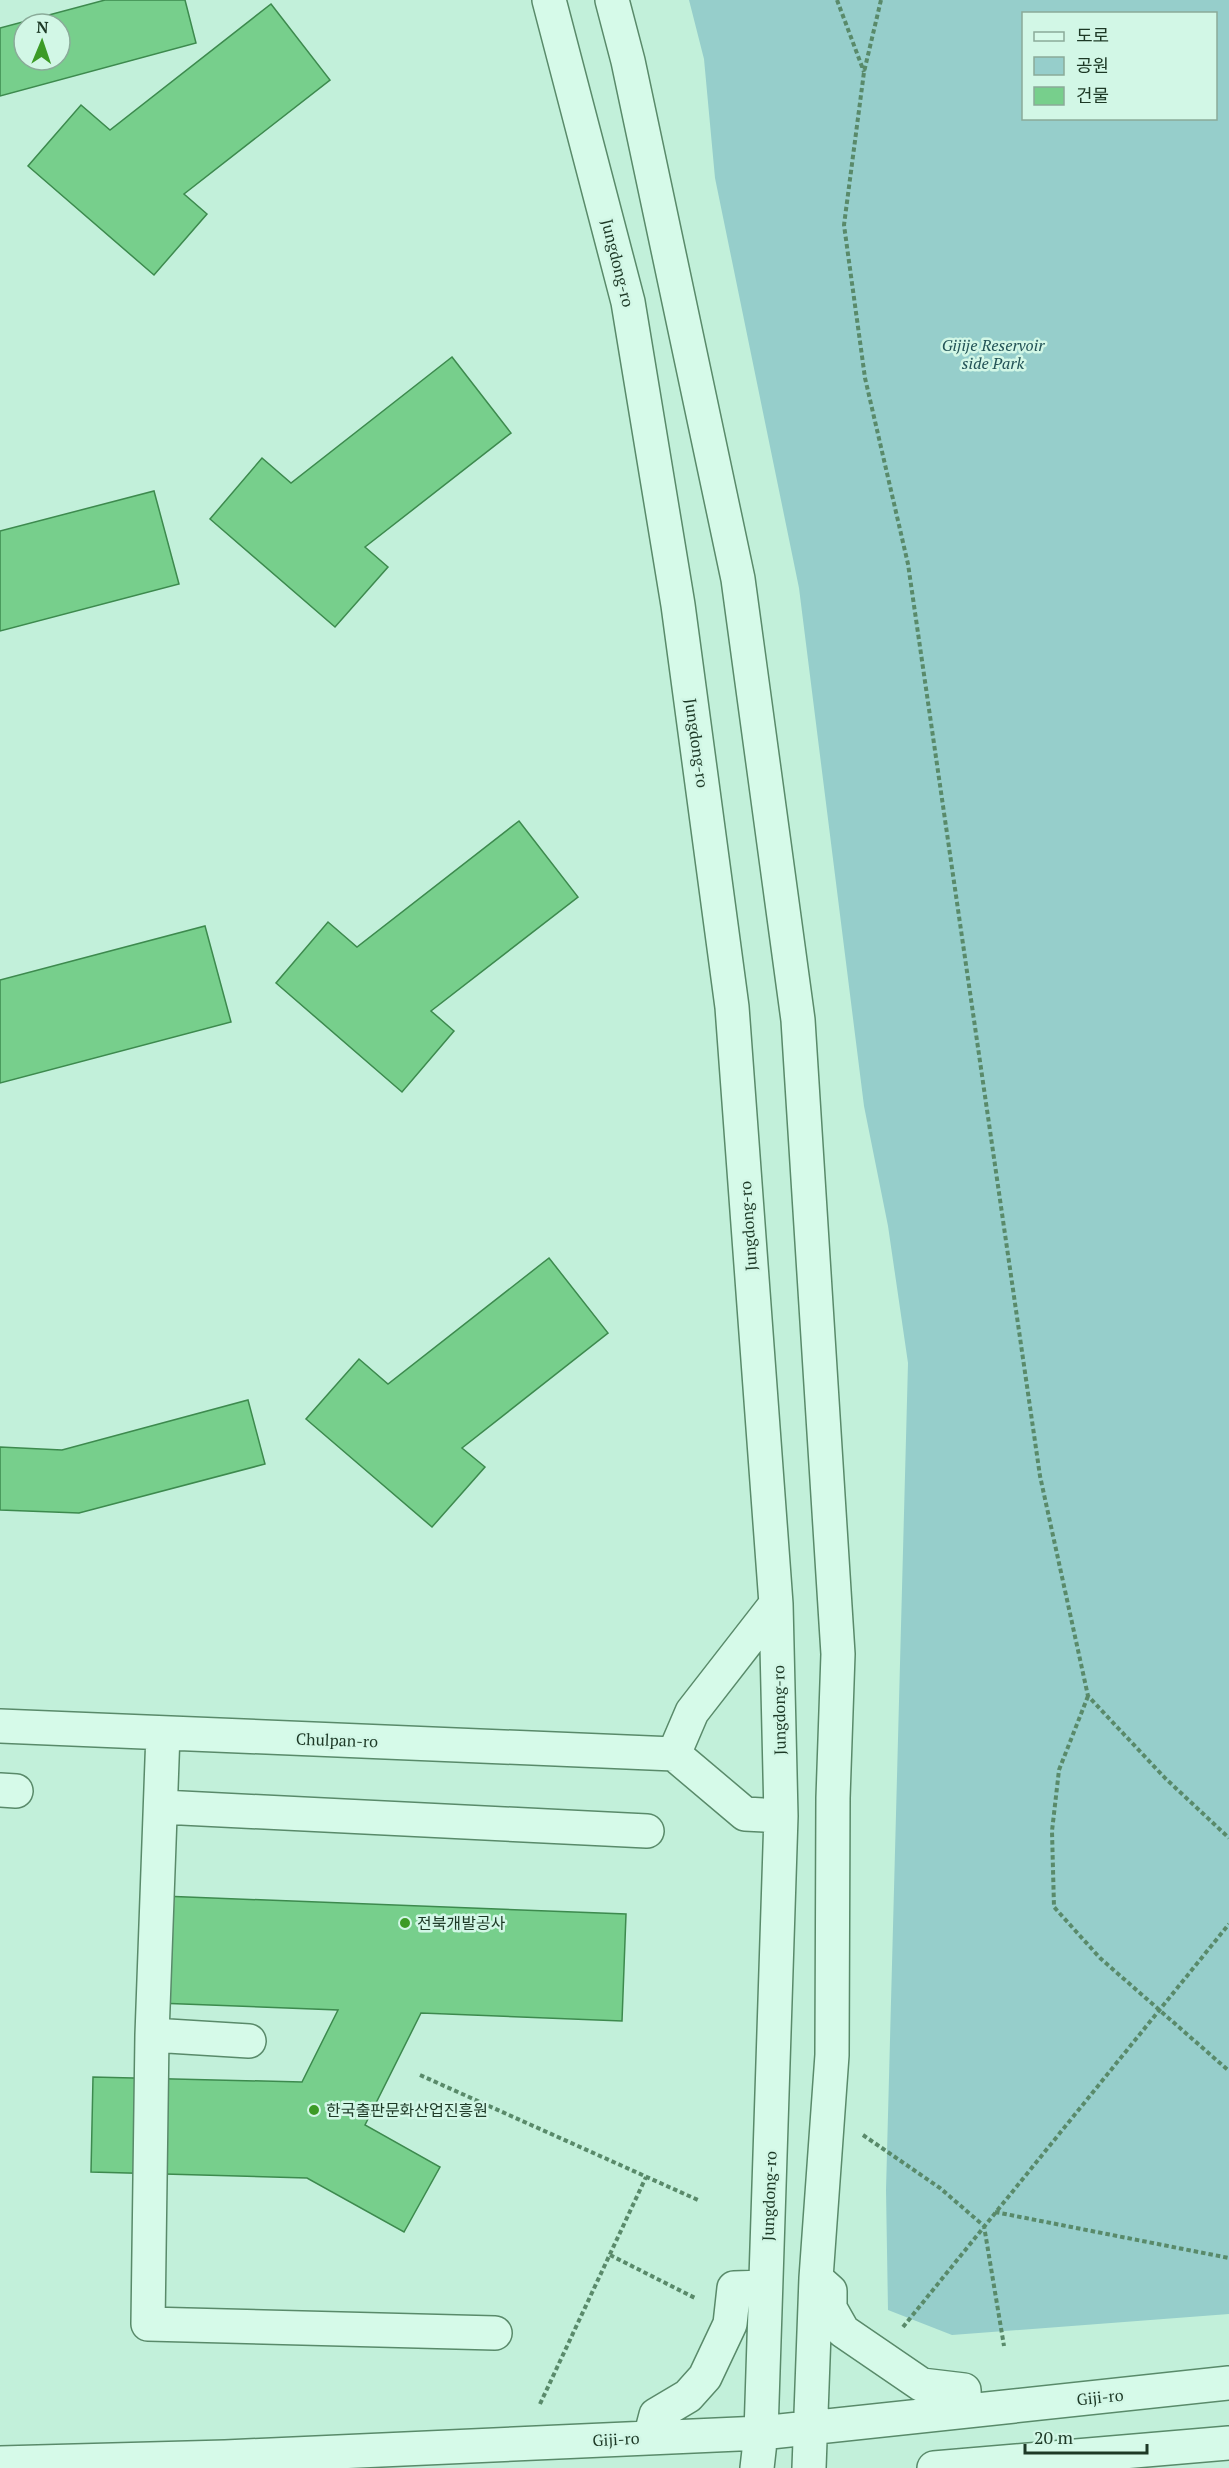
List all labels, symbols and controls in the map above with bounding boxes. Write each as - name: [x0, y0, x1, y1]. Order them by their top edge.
- north arrow: [12, 12, 72, 72]
- legend: [1022, 12, 1217, 120]
- text: N: [36, 16, 49, 38]
- text: 도로: [1076, 23, 1109, 47]
- text: 공원: [1076, 53, 1109, 77]
- text: 건물: [1076, 83, 1109, 107]
- street label: Jungdong-ro: [596, 217, 640, 309]
- park label: Gijije Reservoir side Park: [942, 334, 1045, 374]
- street label: Jungdong-ro: [680, 697, 714, 789]
- street label: Jungdong-ro: [734, 1180, 762, 1272]
- street label: Jungdong-ro: [767, 1665, 791, 1755]
- street label: Chulpan-ro: [296, 1728, 379, 1752]
- place label: 전북개발공사: [417, 1912, 506, 1934]
- marker: 전북개발공사: [398, 1916, 412, 1930]
- place label: 한국출판문화산업진흥원: [326, 2099, 488, 2121]
- marker: 한국출판문화산업진흥원: [307, 2103, 321, 2117]
- street label: Jungdong-ro: [756, 2150, 782, 2241]
- street label: Giji-ro: [1075, 2384, 1125, 2410]
- scale bar: [1025, 2417, 1146, 2455]
- text: 20 m: [1034, 2425, 1074, 2449]
- street label: Giji-ro: [592, 2427, 640, 2451]

